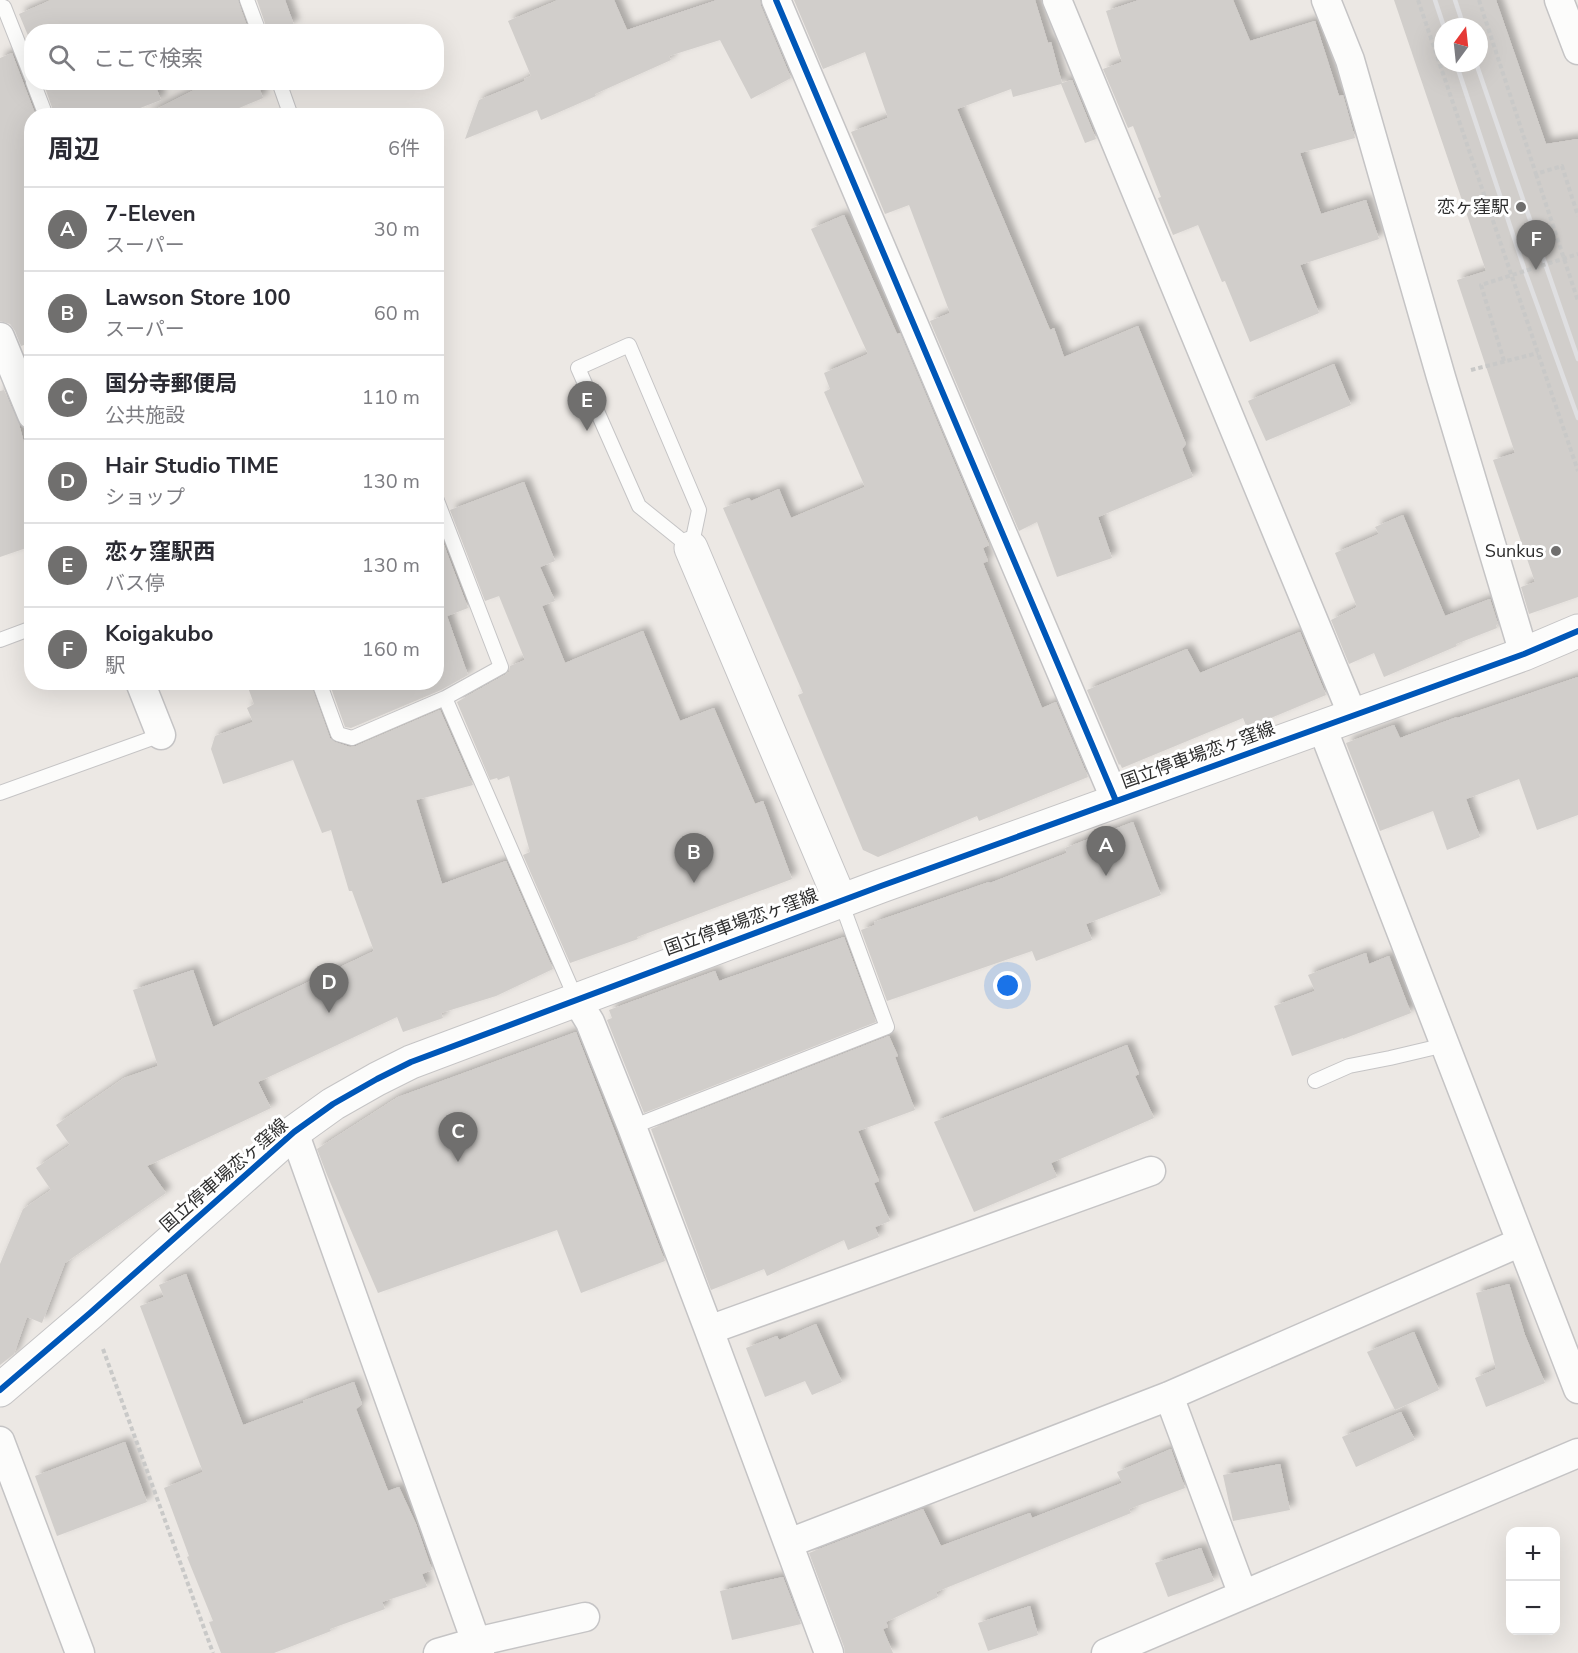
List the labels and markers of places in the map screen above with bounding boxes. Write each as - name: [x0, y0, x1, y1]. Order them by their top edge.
- place label: 恋ヶ窪駅: [1437, 195, 1509, 219]
- marker: 恋ヶ窪駅: [1514, 200, 1528, 214]
- pin: F: [1516, 220, 1556, 270]
- pin: E: [568, 382, 606, 431]
- place label: Sunkus: [1485, 539, 1544, 563]
- marker: Sunkus: [1549, 544, 1563, 558]
- pin: A: [1086, 826, 1126, 876]
- pin: B: [674, 834, 714, 883]
- pin: D: [310, 964, 348, 1013]
- pin: C: [438, 1112, 478, 1162]

